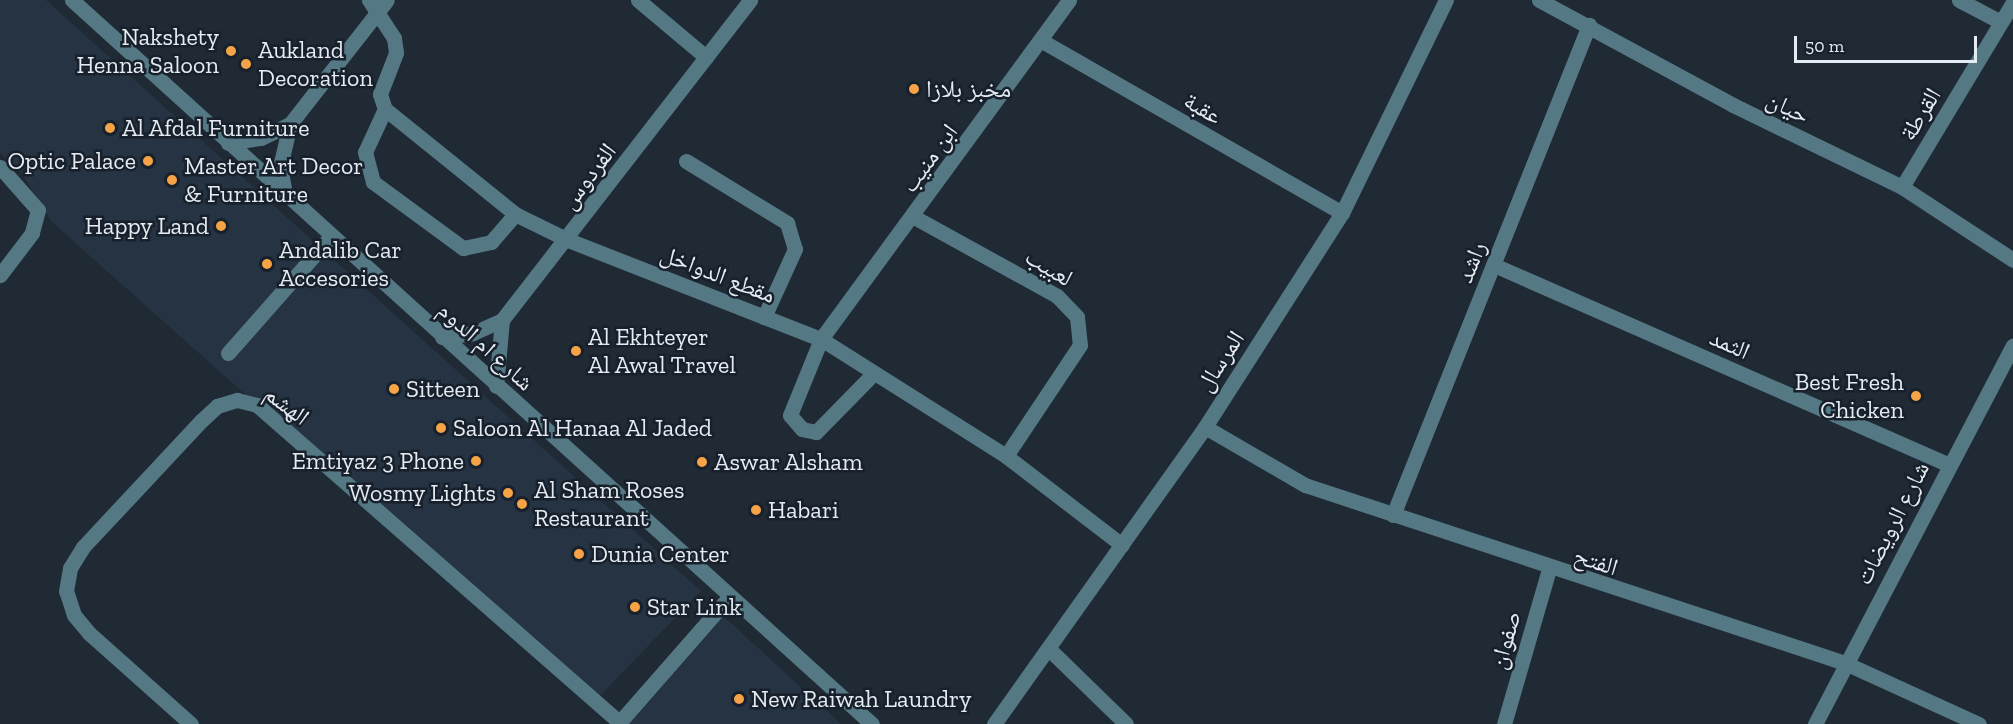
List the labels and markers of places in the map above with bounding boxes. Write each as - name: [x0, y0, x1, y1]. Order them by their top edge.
- place label: Nakshety Henna Saloon: [76, 23, 219, 79]
- place label: Aukland Decoration: [258, 36, 373, 92]
- marker: Nakshety Henna Saloon: [224, 44, 238, 58]
- marker: Aukland Decoration: [239, 57, 253, 71]
- place label: مخبز بلازا: [926, 75, 1011, 103]
- marker: مخبز بلازا: [907, 82, 921, 96]
- place label: Al Afdal Furniture: [122, 114, 310, 142]
- marker: Al Afdal Furniture: [103, 121, 117, 135]
- place label: Optic Palace: [8, 147, 136, 175]
- place label: Master Art Decor & Furniture: [184, 152, 364, 208]
- marker: Optic Palace: [141, 154, 155, 168]
- marker: Master Art Decor & Furniture: [165, 173, 179, 187]
- place label: Happy Land: [84, 212, 209, 240]
- marker: Happy Land: [214, 219, 228, 233]
- place label: Andalib Car Accesories: [279, 236, 402, 292]
- marker: Andalib Car Accesories: [260, 257, 274, 271]
- place label: Al Ekhteyer Al Awal Travel: [588, 323, 737, 379]
- marker: Al Ekhteyer Al Awal Travel: [569, 344, 583, 358]
- place label: Best Fresh Chicken: [1795, 368, 1904, 424]
- place label: Sitteen: [406, 375, 480, 403]
- marker: Sitteen: [387, 382, 401, 396]
- marker: Best Fresh Chicken: [1909, 389, 1923, 403]
- place label: Saloon Al Hanaa Al Jaded: [453, 414, 714, 442]
- marker: Saloon Al Hanaa Al Jaded: [434, 421, 448, 435]
- place label: Emtiyaz 3 Phone: [292, 447, 464, 475]
- place label: Aswar Alsham: [714, 448, 864, 476]
- marker: Emtiyaz 3 Phone: [469, 454, 483, 468]
- marker: Aswar Alsham: [695, 455, 709, 469]
- place label: Al Sham Roses Restaurant: [534, 476, 685, 532]
- place label: Wosmy Lights: [348, 479, 496, 507]
- marker: Wosmy Lights: [501, 486, 515, 500]
- place label: Habari: [768, 496, 839, 524]
- marker: Al Sham Roses Restaurant: [515, 497, 529, 511]
- marker: Habari: [749, 503, 763, 517]
- place label: Dunia Center: [591, 540, 730, 568]
- marker: Dunia Center: [572, 547, 586, 561]
- place label: Star Link: [647, 593, 742, 621]
- marker: Star Link: [628, 600, 642, 614]
- place label: New Raiwah Laundry: [751, 685, 972, 713]
- marker: New Raiwah Laundry: [732, 692, 746, 706]

